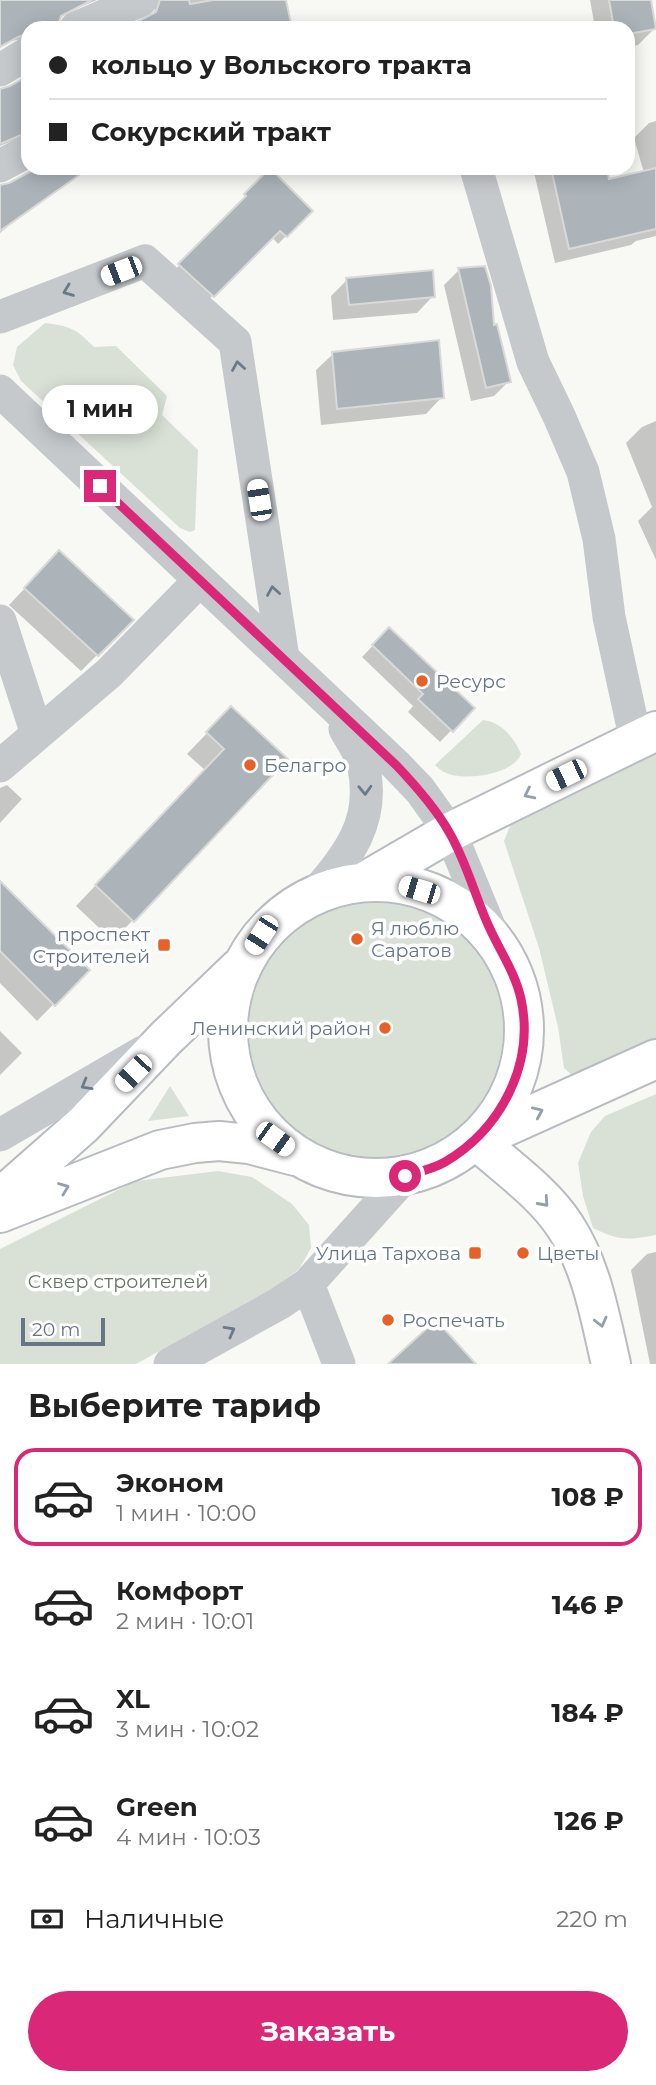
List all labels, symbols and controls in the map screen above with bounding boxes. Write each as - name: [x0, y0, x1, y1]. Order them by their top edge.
- text: кольцо у Вольского тракта: [91, 49, 472, 81]
- text: Сокурский тракт: [91, 116, 331, 148]
- car: [98, 254, 145, 288]
- one-way arrow: [62, 283, 74, 297]
- one-way arrow: [231, 360, 246, 372]
- callout: 1 мин: [42, 384, 158, 434]
- text: 1 мин: [67, 395, 133, 423]
- route end: [84, 470, 116, 502]
- car: [246, 478, 273, 522]
- one-way arrow: [265, 585, 280, 597]
- place label: Ресурс: [436, 670, 506, 693]
- marker: Ресурс: [414, 673, 430, 689]
- place label: Белагро: [264, 754, 347, 777]
- car: [543, 756, 590, 794]
- marker: Белагро: [242, 757, 258, 773]
- one-way arrow: [358, 784, 373, 795]
- one-way arrow: [524, 785, 536, 799]
- car: [396, 874, 443, 906]
- car: [241, 912, 282, 958]
- place label: Я люблю Саратов: [371, 917, 459, 962]
- place label: проспект Строителей: [33, 923, 150, 968]
- marker: Я люблю Саратов: [349, 931, 365, 947]
- marker: проспект Строителей: [156, 937, 172, 953]
- place label: Ленинский район: [191, 1017, 371, 1040]
- marker: Ленинский район: [377, 1020, 393, 1036]
- car: [111, 1051, 156, 1095]
- one-way arrow: [81, 1077, 93, 1090]
- one-way arrow: [531, 1106, 543, 1120]
- car: [252, 1118, 299, 1160]
- route start: [389, 1160, 421, 1192]
- one-way arrow: [57, 1182, 69, 1196]
- one-way arrow: [536, 1194, 549, 1207]
- place label: Улица Тархова: [316, 1242, 461, 1265]
- place label: Цветы: [537, 1242, 599, 1265]
- marker: Улица Тархова: [467, 1245, 483, 1261]
- marker: Цветы: [515, 1245, 531, 1261]
- park label: Cквер cтроителей: [28, 1270, 208, 1293]
- place label: Роспечать: [402, 1309, 505, 1332]
- marker: Роспечать: [380, 1312, 396, 1328]
- scale bar: [21, 1315, 105, 1347]
- one-way arrow: [593, 1316, 607, 1328]
- text: 20 m: [32, 1318, 80, 1341]
- one-way arrow: [222, 1326, 235, 1339]
- text: Выберите тариф: [28, 1386, 321, 1425]
- icon: car: [32, 1466, 95, 1529]
- text: Эконом: [116, 1467, 224, 1499]
- text: 108 ₽: [551, 1481, 624, 1513]
- text: 1 мин · 10:00: [116, 1499, 257, 1527]
- icon: car: [32, 1574, 95, 1637]
- text: Комфорт: [116, 1575, 243, 1607]
- text: 146 ₽: [552, 1589, 624, 1621]
- text: 2 мин · 10:01: [116, 1607, 254, 1635]
- icon: car: [32, 1682, 95, 1745]
- text: XL: [116, 1683, 150, 1715]
- text: 184 ₽: [551, 1697, 624, 1729]
- text: 3 мин · 10:02: [116, 1715, 259, 1743]
- icon: car: [32, 1790, 95, 1853]
- text: Green: [116, 1791, 198, 1823]
- text: 126 ₽: [554, 1805, 624, 1837]
- text: 4 мин · 10:03: [116, 1823, 261, 1851]
- icon: cash: [28, 1900, 66, 1938]
- text: Наличные: [84, 1903, 224, 1935]
- text: 220 m: [556, 1905, 628, 1933]
- button: Заказать: [28, 1991, 628, 2071]

